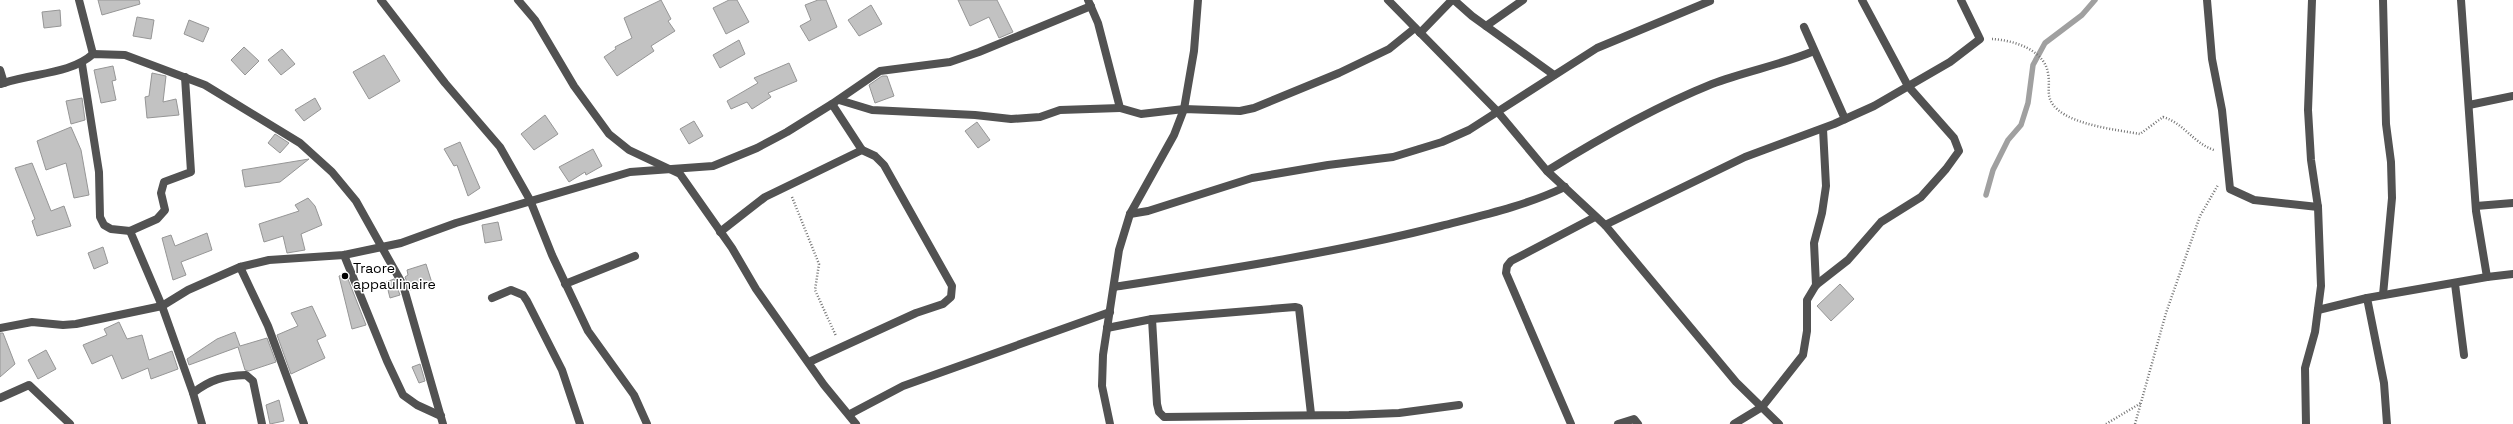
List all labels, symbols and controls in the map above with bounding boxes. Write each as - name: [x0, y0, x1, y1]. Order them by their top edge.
- place label: Traore appaulinaire: [353, 259, 436, 293]
- marker: Traore appaulinaire: [340, 271, 350, 281]

